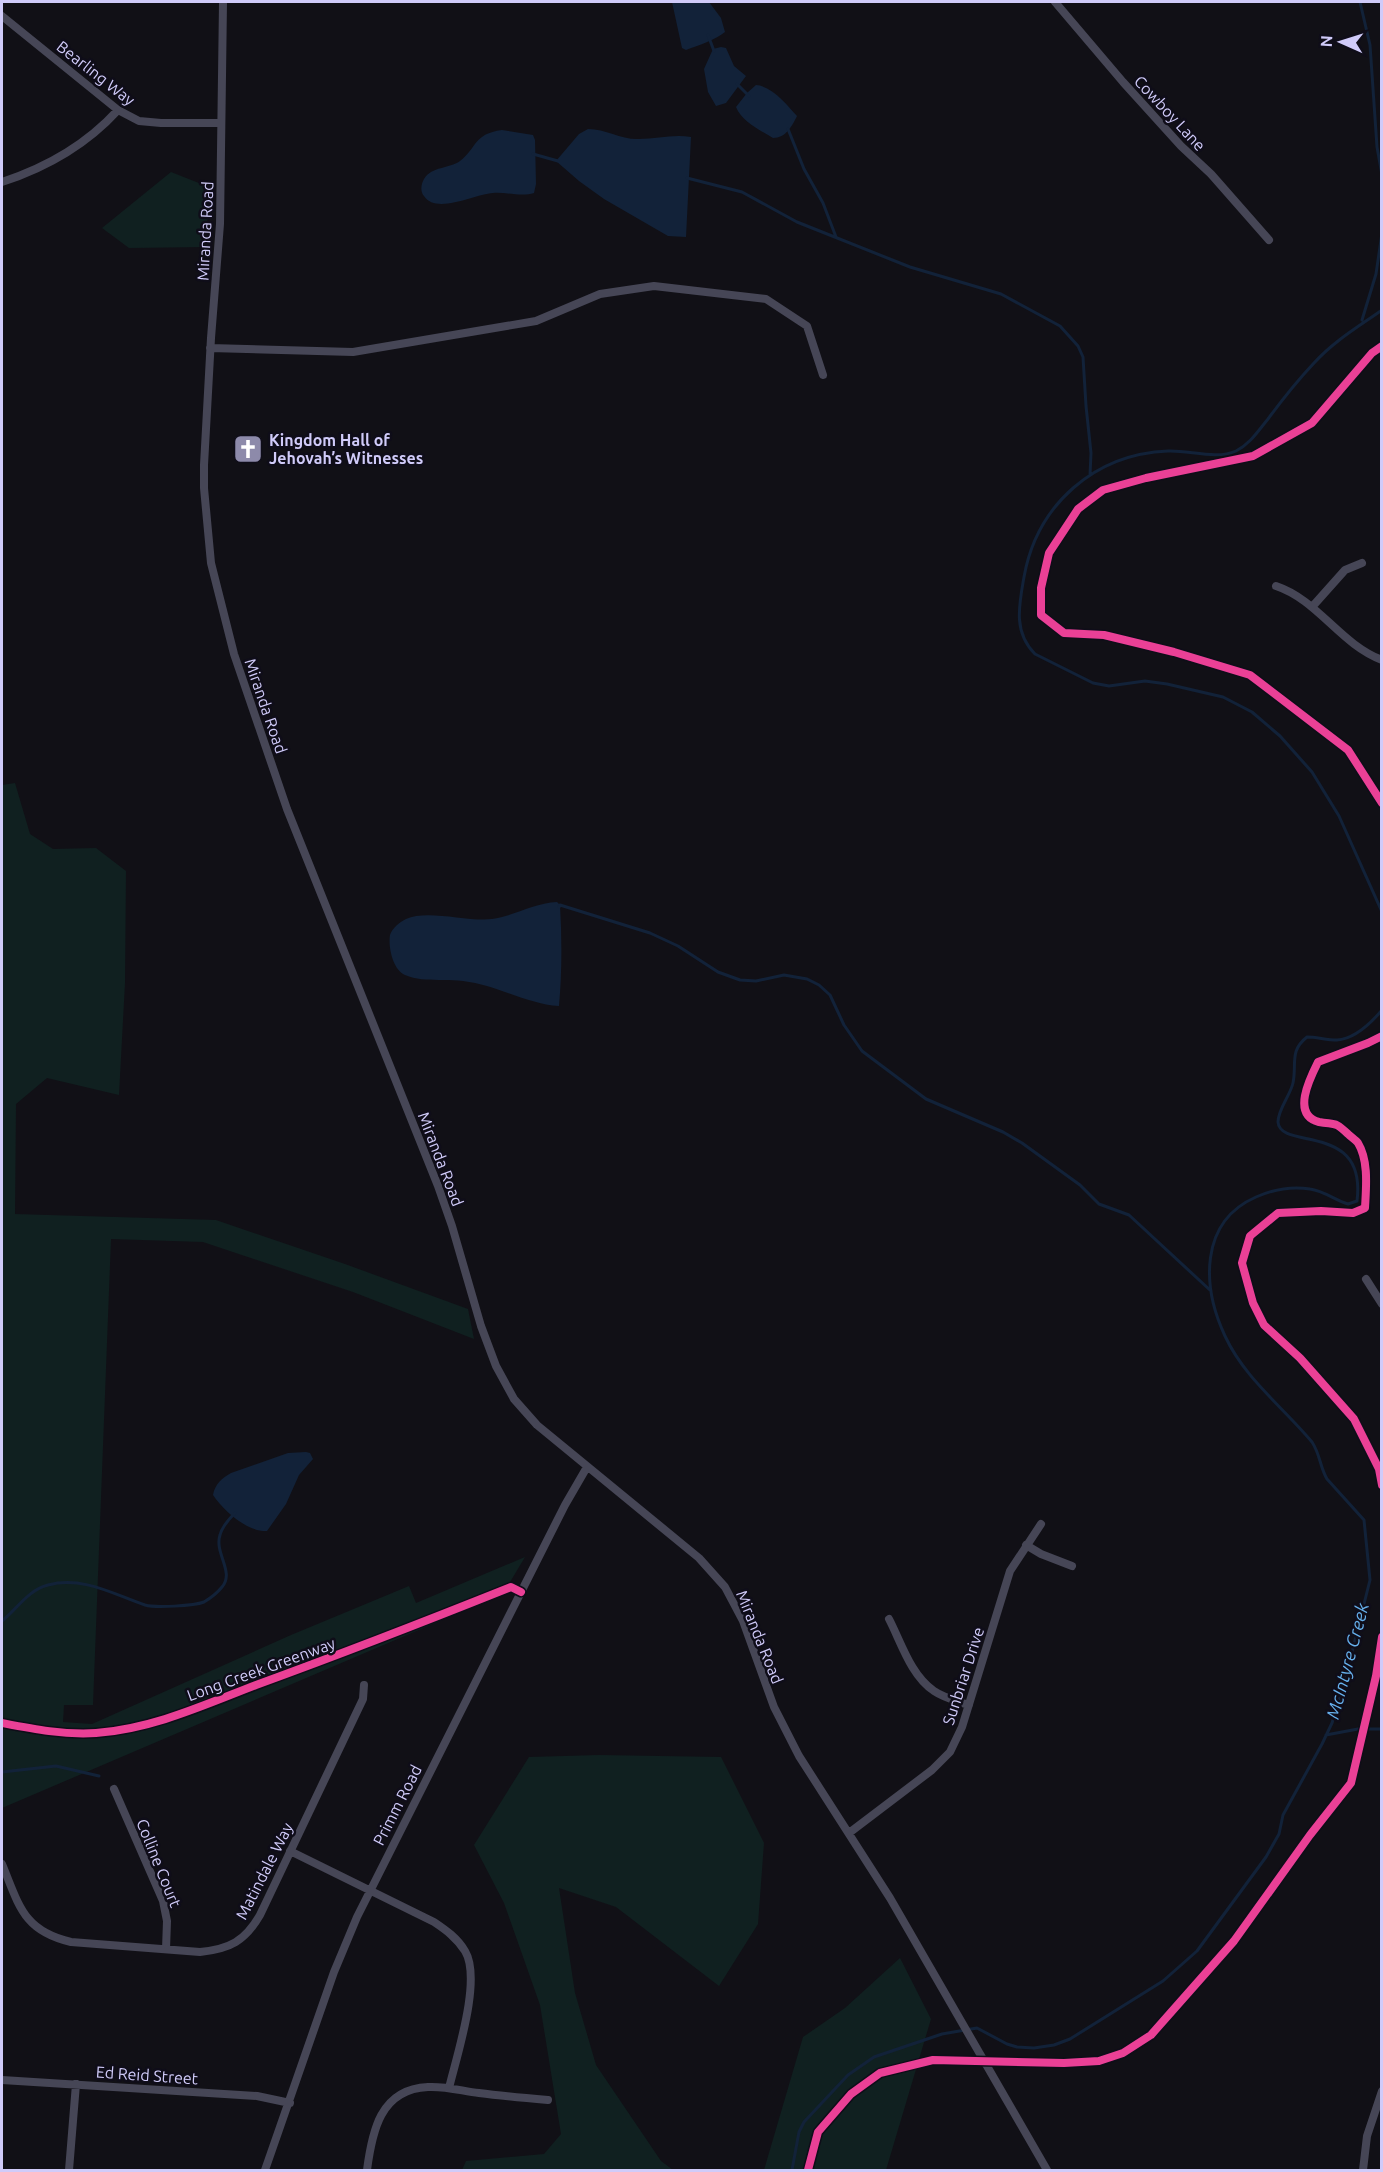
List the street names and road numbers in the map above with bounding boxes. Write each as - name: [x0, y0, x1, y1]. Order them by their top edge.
- street label: Bearling Way: [54, 37, 139, 109]
- street label: Cowboy Lane: [1131, 72, 1209, 154]
- street label: Miranda Road: [193, 181, 217, 281]
- street label: Miranda Road: [241, 656, 291, 756]
- street label: Miranda Road: [415, 1109, 467, 1209]
- street label: Miranda Road: [733, 1588, 787, 1686]
- street label: Sunbriar Drive: [939, 1625, 987, 1727]
- street label: Long Creek Greenway: [184, 1634, 338, 1704]
- street label: Primm Road: [369, 1762, 425, 1848]
- street label: Colline Court: [133, 1816, 185, 1910]
- street label: Matindale Way: [232, 1819, 296, 1922]
- street label: Ed Reid Street: [95, 2062, 199, 2088]

